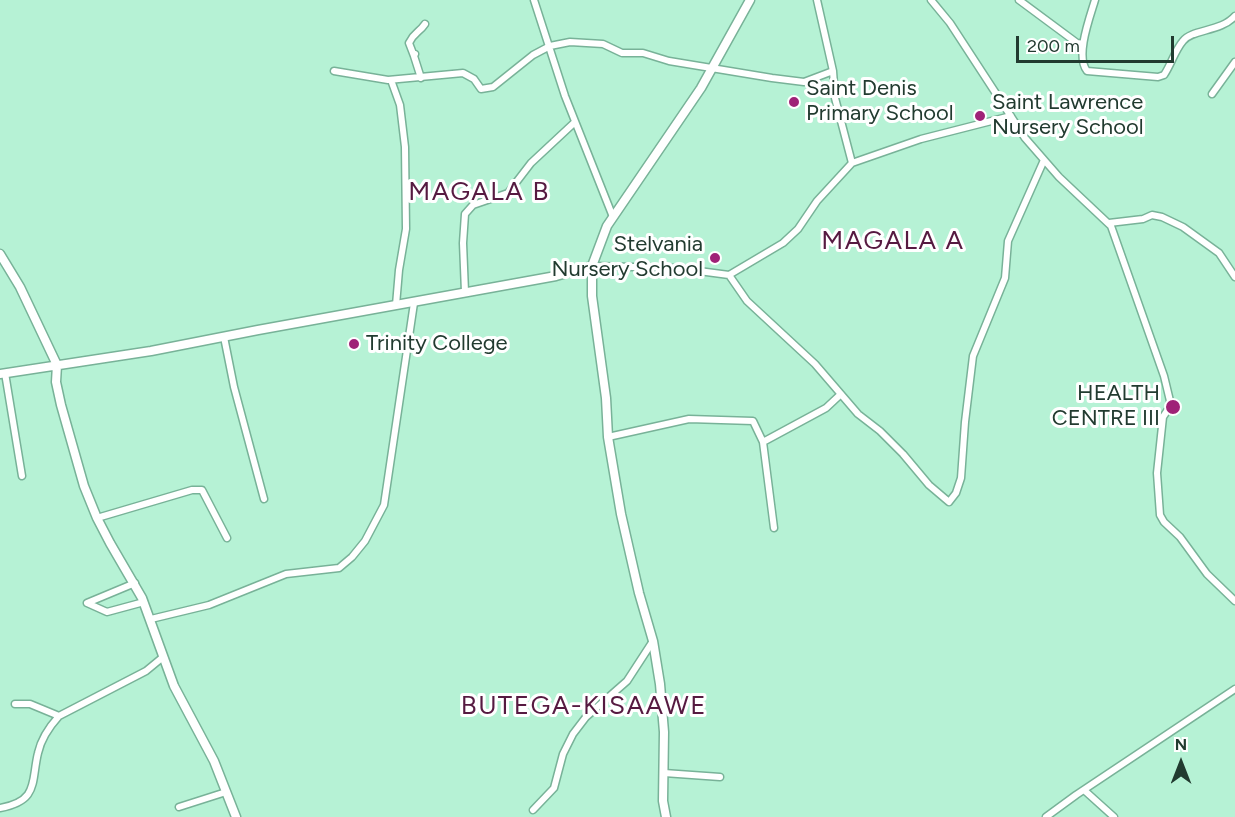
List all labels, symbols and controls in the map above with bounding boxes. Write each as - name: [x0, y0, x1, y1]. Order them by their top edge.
- scale bar: [1019, 24, 1176, 62]
- text: 200 m: [1027, 35, 1080, 57]
- place label: Saint Denis Primary School: [806, 76, 954, 128]
- place label: Saint Lawrence Nursery School: [992, 90, 1143, 142]
- marker: Saint Denis Primary School: [787, 95, 801, 109]
- marker: Saint Lawrence Nursery School: [973, 109, 987, 123]
- district label: MAGALA B: [408, 176, 550, 208]
- district label: MAGALA A: [821, 225, 965, 257]
- place label: Stelvania Nursery School: [552, 232, 703, 284]
- marker: Stelvania Nursery School: [708, 251, 722, 265]
- place label: Trinity College: [366, 331, 508, 357]
- marker: Trinity College: [347, 337, 361, 351]
- place label: HEALTH CENTRE III: [1052, 381, 1160, 433]
- marker: HEALTH CENTRE III: [1164, 398, 1182, 416]
- district label: BUTEGA-KISAAWE: [461, 690, 707, 722]
- north arrow: [1151, 733, 1211, 793]
- text: N: [1175, 735, 1187, 754]

